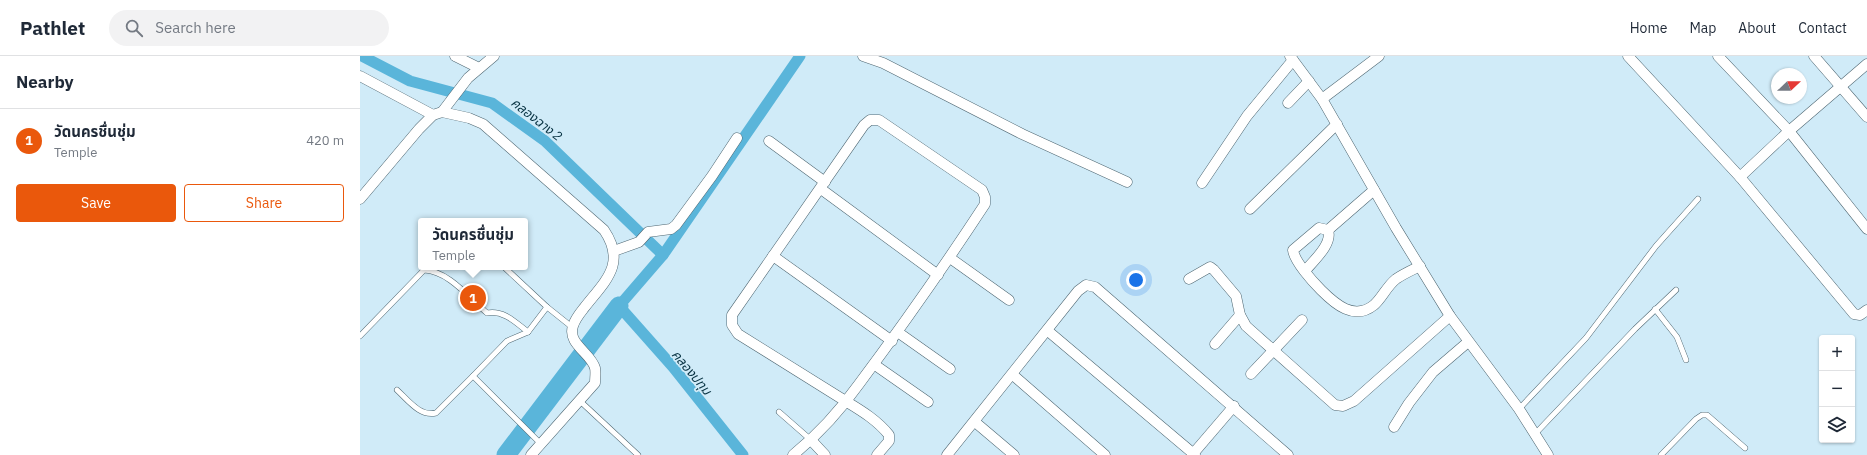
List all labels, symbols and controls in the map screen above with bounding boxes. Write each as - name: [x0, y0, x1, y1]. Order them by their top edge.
- search box: [109, 10, 389, 46]
- text: Pathlet: [20, 16, 85, 40]
- icon: search: [123, 17, 145, 39]
- text: Search here: [155, 18, 236, 37]
- text: Home: [1630, 19, 1667, 37]
- text: Map: [1689, 19, 1716, 37]
- text: About: [1738, 19, 1776, 37]
- text: Contact: [1798, 19, 1847, 37]
- north arrow: [1771, 68, 1807, 104]
- text: Nearby: [16, 71, 74, 93]
- water label: คลองฉาง 2: [507, 94, 566, 145]
- text: วัดนครชื่นชุ่ม: [54, 122, 136, 141]
- text: 1: [25, 132, 33, 149]
- text: 420 m: [306, 132, 344, 149]
- text: Temple: [54, 144, 97, 161]
- button: Save: [16, 184, 176, 222]
- button: Share: [184, 184, 344, 222]
- popup: [418, 218, 528, 270]
- text: วัดนครชื่นชุ่ม: [432, 225, 514, 244]
- text: Temple: [432, 247, 475, 264]
- your location: [1126, 270, 1146, 290]
- pin: 1: [460, 283, 486, 313]
- map controls: [1819, 335, 1855, 443]
- button: +: [1819, 335, 1855, 371]
- water label: คลองปทุม: [668, 346, 716, 399]
- button: −: [1819, 371, 1855, 407]
- button: layers: [1819, 407, 1855, 443]

